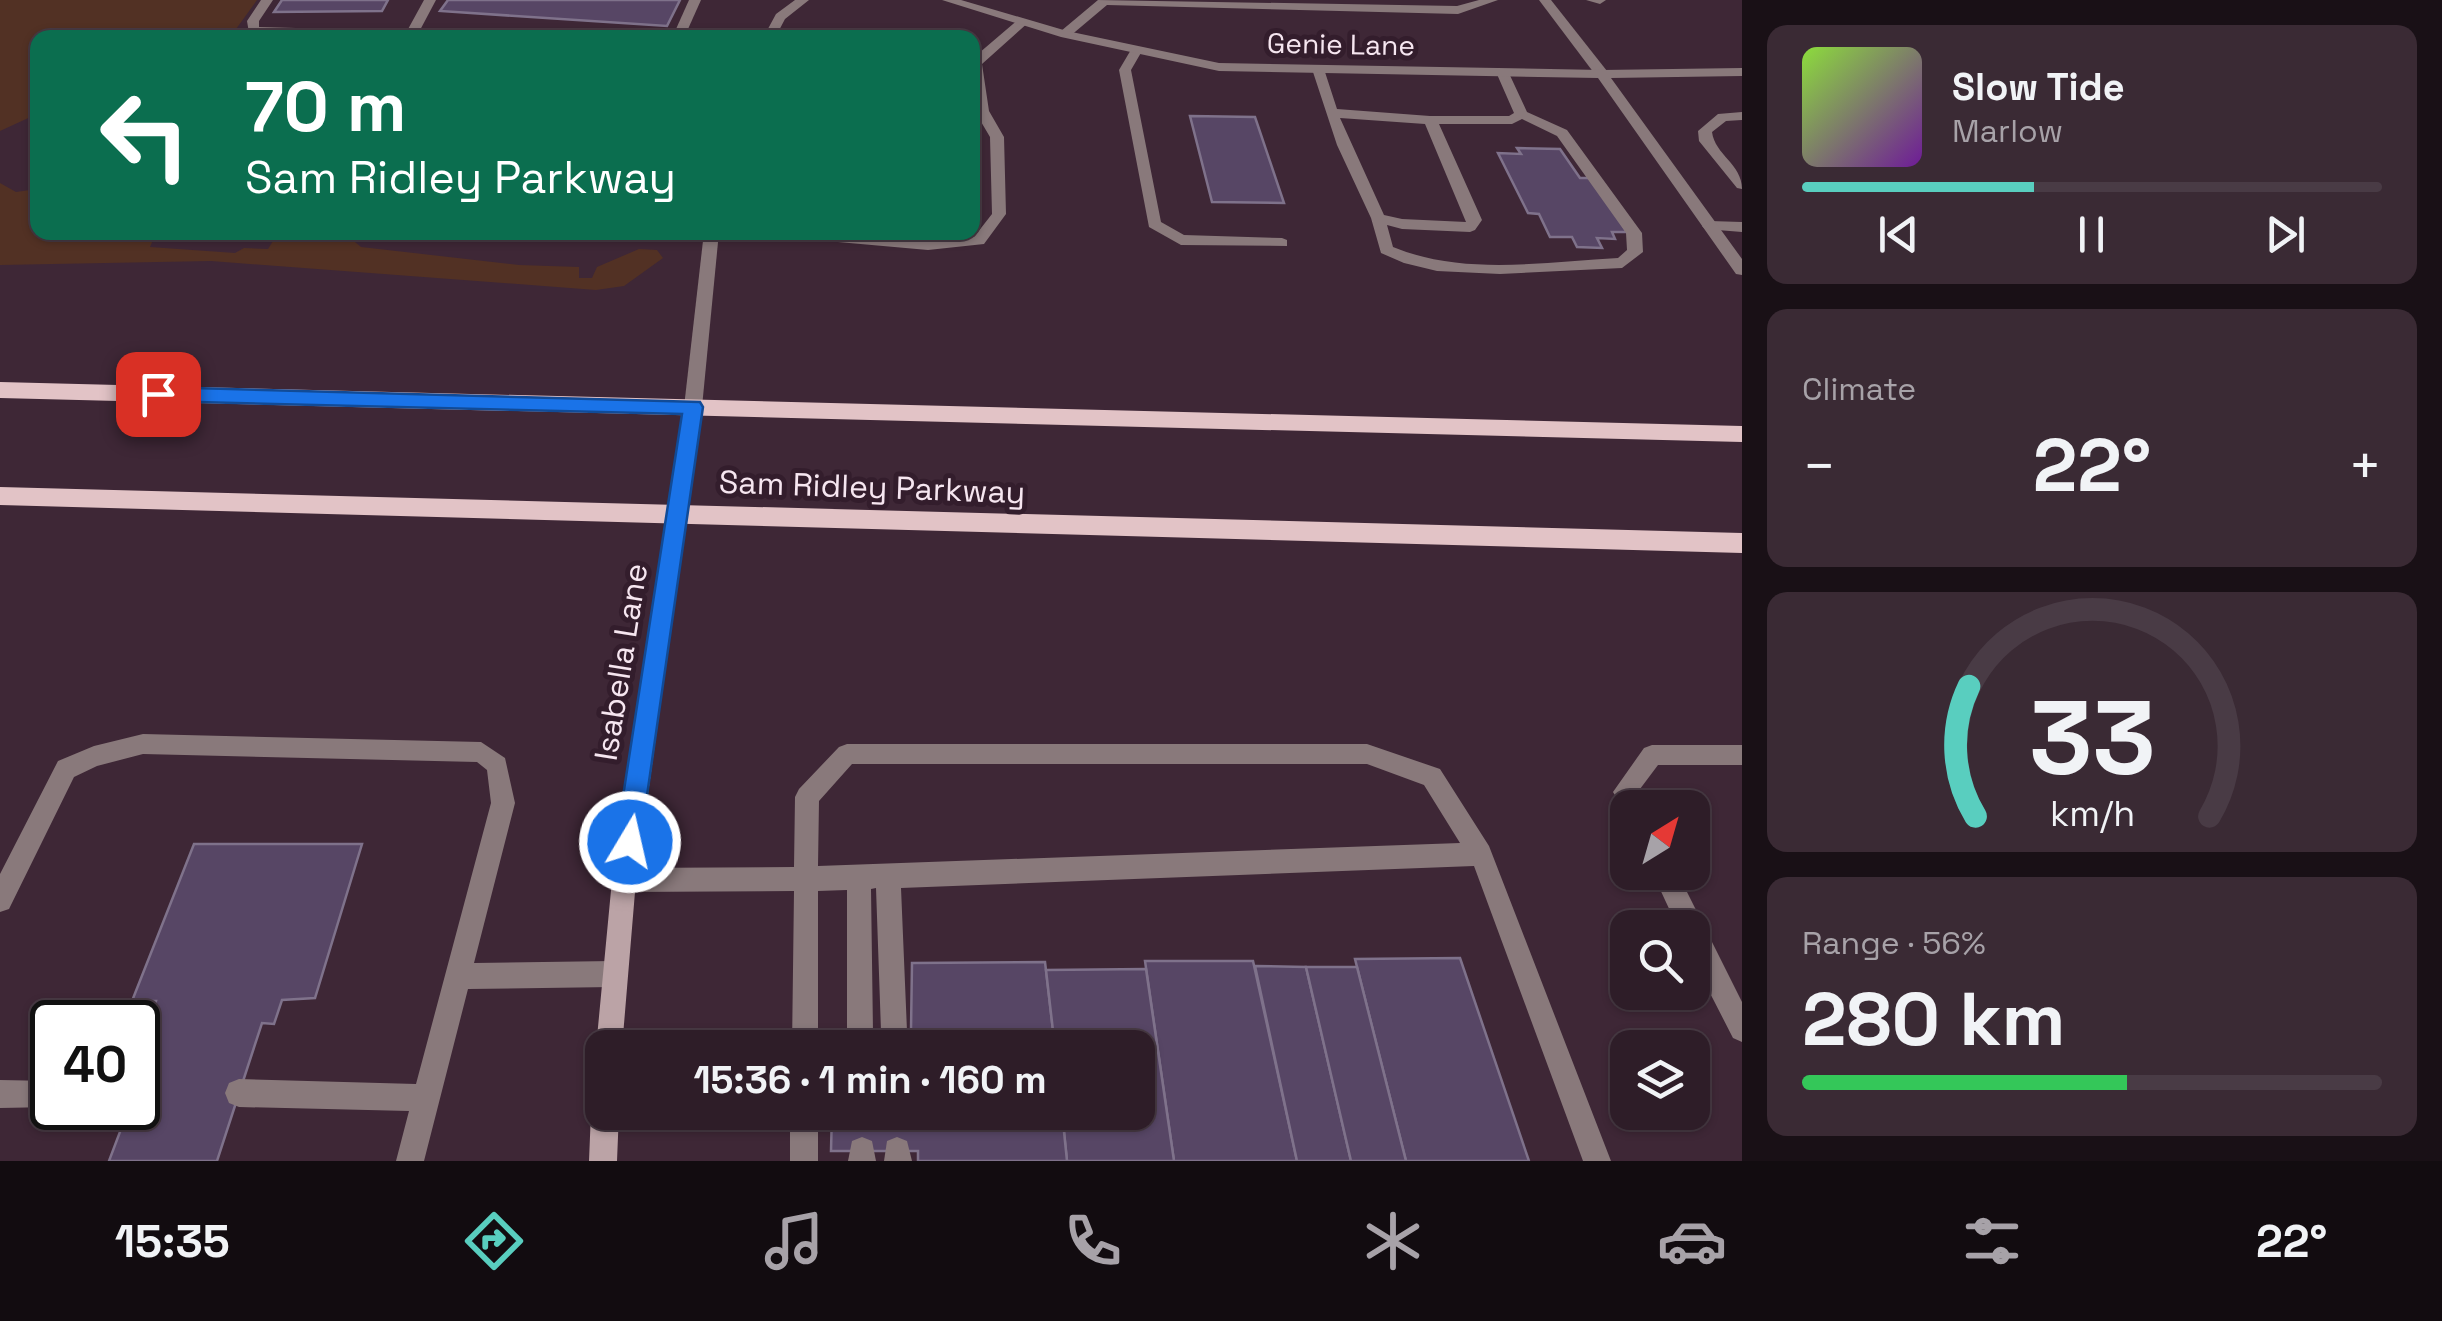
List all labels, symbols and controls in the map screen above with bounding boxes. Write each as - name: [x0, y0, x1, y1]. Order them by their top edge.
- street label: Genie Lane: [1267, 25, 1415, 63]
- text: 70 m: [245, 62, 406, 151]
- text: Slow Tide: [1952, 63, 2125, 111]
- icon: left: [80, 70, 210, 200]
- text: Marlow: [1952, 111, 2063, 151]
- text: Sam Ridley Parkway: [245, 149, 676, 206]
- icon: previous: [1871, 207, 1926, 262]
- icon: pause: [2064, 207, 2119, 262]
- icon: next: [2258, 207, 2313, 262]
- pin: [116, 352, 201, 437]
- icon: arrive: [131, 367, 186, 422]
- text: Climate: [1802, 369, 1916, 409]
- text: 22°: [2033, 417, 2151, 513]
- text: −: [1802, 431, 1836, 501]
- text: +: [2348, 431, 2382, 501]
- street label: Sam Ridley Parkway: [718, 462, 1026, 512]
- street label: Isabella Lane: [586, 560, 656, 764]
- text: 33: [2029, 672, 2155, 804]
- position arrow: [578, 790, 682, 894]
- north arrow: [1610, 790, 1710, 890]
- map controls: [1610, 790, 1710, 1130]
- text: km/h: [2049, 791, 2135, 836]
- button: search: [1610, 910, 1710, 1010]
- text: Range · 56%: [1802, 923, 1986, 963]
- text: 280 km: [1802, 971, 2066, 1067]
- speed limit sign: 40: [30, 1000, 160, 1130]
- button: layers: [1610, 1030, 1710, 1130]
- text: 15:36 · 1 min · 160 m: [693, 1056, 1047, 1104]
- icon: directions: [459, 1206, 529, 1276]
- icon: music: [759, 1206, 829, 1276]
- icon: phone: [1058, 1206, 1128, 1276]
- icon: climate: [1358, 1206, 1428, 1276]
- icon: car: [1657, 1206, 1727, 1276]
- icon: filters: [1957, 1206, 2027, 1276]
- text: 15:35: [115, 1213, 230, 1270]
- text: 22°: [2256, 1213, 2327, 1270]

